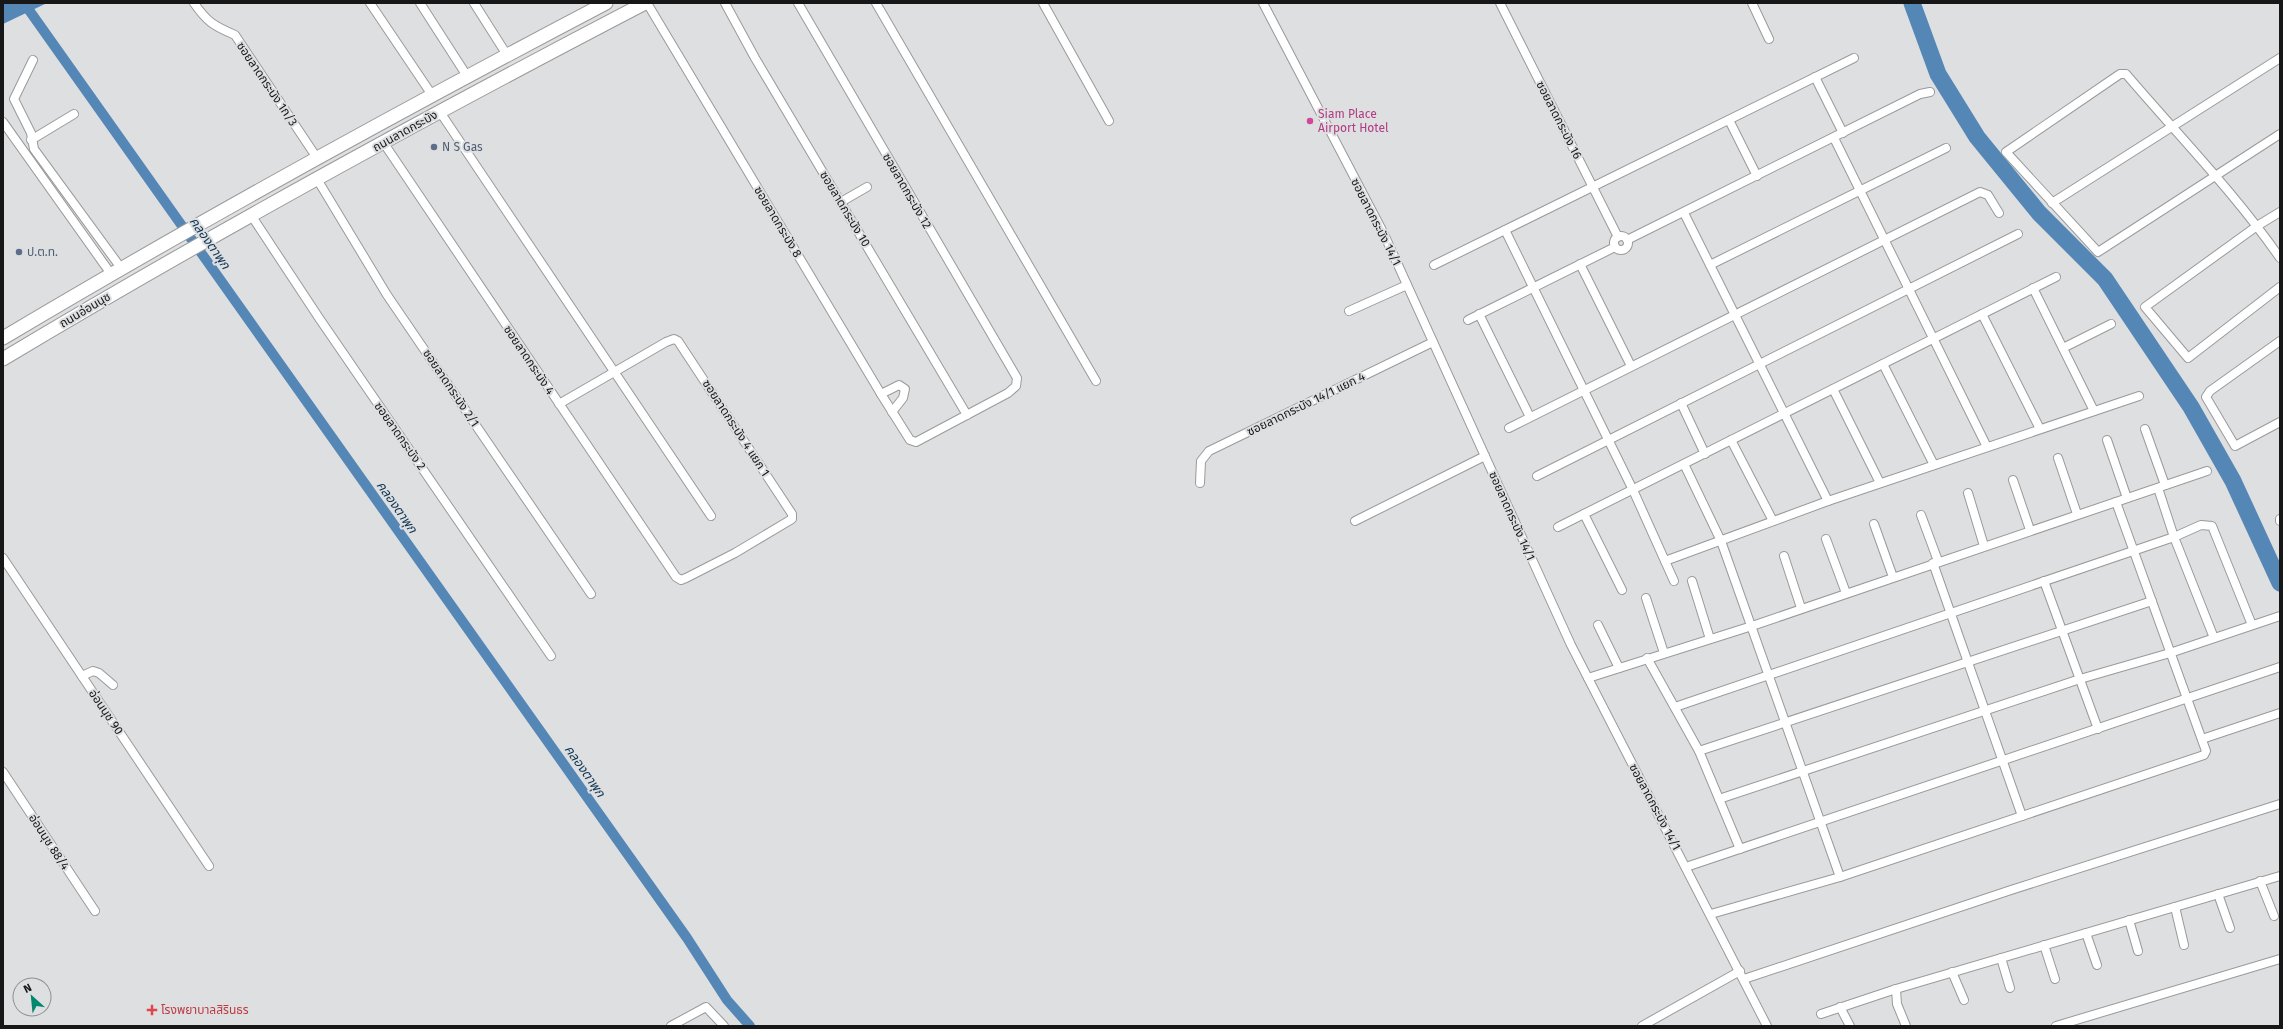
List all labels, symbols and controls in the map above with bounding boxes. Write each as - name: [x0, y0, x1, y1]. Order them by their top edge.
- street label: ซอยลาดกระบัง 1ก/3: [234, 39, 300, 129]
- street label: ซอยลาดกระบัง 16: [1533, 79, 1585, 161]
- street label: ถนนลาดกระบัง: [370, 107, 440, 155]
- place label: Siam Place Airport Hotel: [1318, 107, 1389, 135]
- marker: Siam Place Airport Hotel: [1305, 116, 1315, 126]
- place label: N S Gas: [442, 140, 483, 154]
- marker: N S Gas: [429, 142, 439, 152]
- street label: ซอยลาดกระบัง 12: [880, 151, 934, 231]
- street label: ซอยลาดกระบัง 10: [817, 169, 873, 250]
- street label: ซอยลาดกระบัง 14/1: [1348, 176, 1404, 268]
- street label: ซอยลาดกระบัง 8: [751, 184, 805, 260]
- water label: คลองตาพุก: [186, 214, 234, 274]
- place label: ป.ต.ท.: [27, 245, 58, 259]
- marker: ป.ต.ท.: [14, 247, 24, 257]
- street label: ถนนอ่อนนุช: [57, 289, 113, 331]
- street label: ซอยลาดกระบัง 4: [501, 323, 558, 398]
- street label: ซอยลาดกระบัง 2/1: [420, 347, 482, 429]
- street label: ซอยลาดกระบัง 14/1 แยก 4: [1245, 369, 1368, 439]
- street label: ซอยลาดกระบัง 4 แยก 1: [699, 377, 773, 479]
- street label: ซอยลาดกระบัง 2: [371, 399, 429, 473]
- street label: ซอยลาดกระบัง 14/1: [1486, 469, 1538, 563]
- water label: คลองตาพุก: [373, 478, 421, 538]
- street label: อ่อนนุช 90: [86, 687, 126, 737]
- water label: คลองตาพุก: [561, 742, 609, 802]
- street label: ซอยลาดกระบัง 14/1: [1626, 761, 1684, 853]
- street label: อ่อนนุช 88/4: [26, 812, 72, 873]
- north arrow: [12, 977, 52, 1017]
- text: N: [21, 981, 34, 996]
- place label: โรงพยาบาลสิรินธร: [161, 1003, 249, 1017]
- marker: โรงพยาบาลสิรินธร: [146, 1004, 158, 1016]

